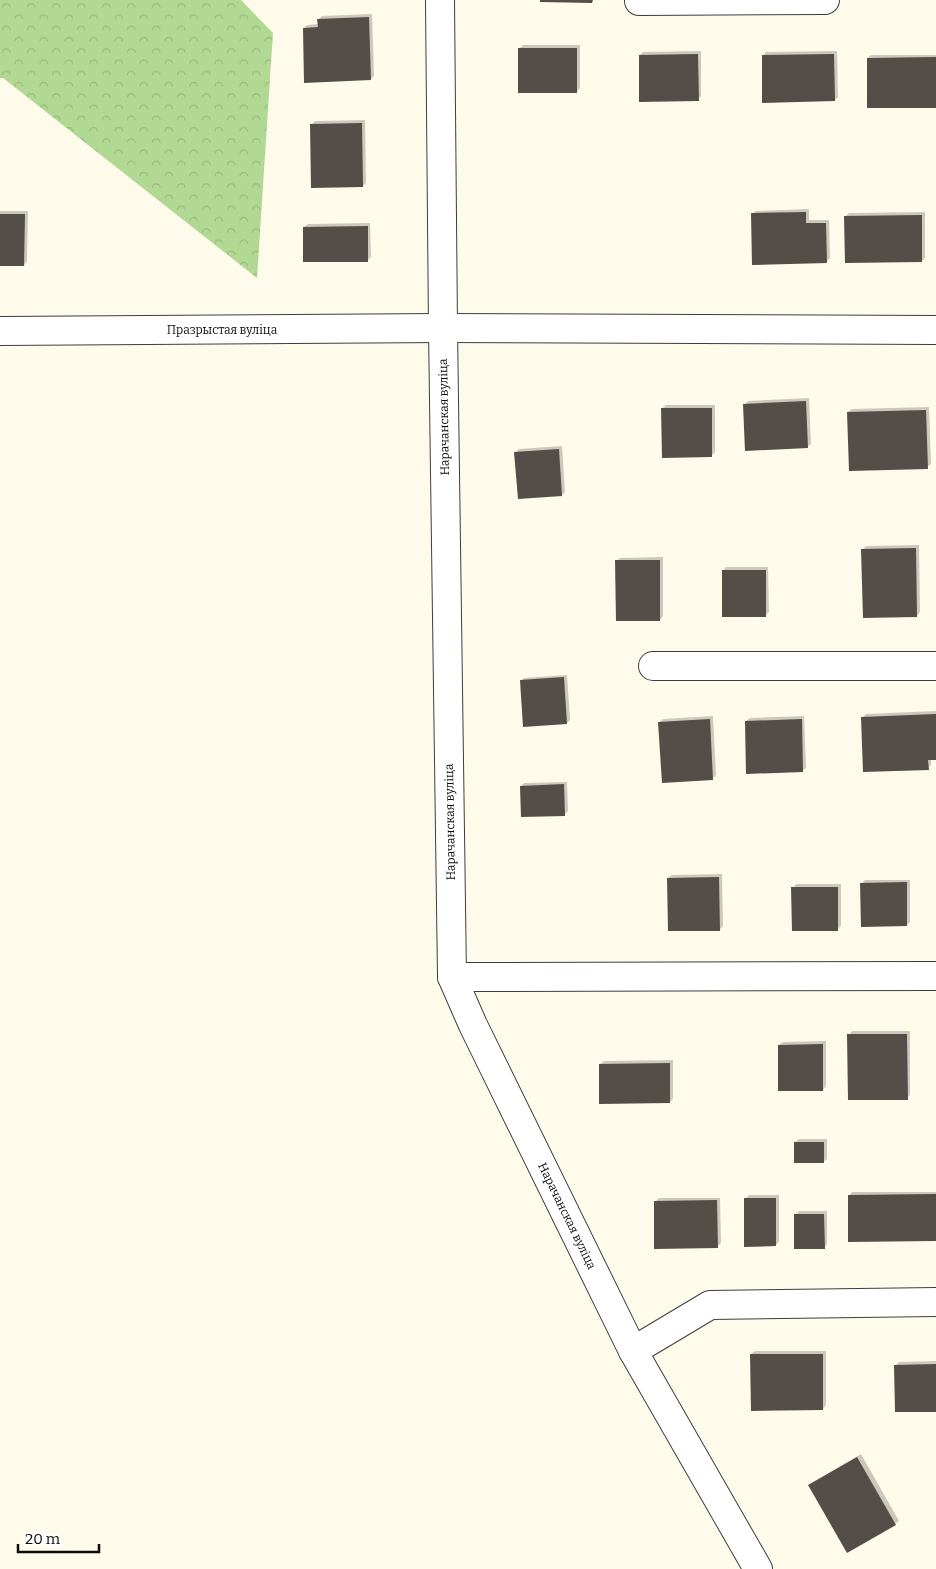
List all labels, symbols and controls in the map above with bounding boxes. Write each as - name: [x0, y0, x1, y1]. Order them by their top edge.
- street label: Празрыстая вуліца: [167, 323, 278, 337]
- street label: Нарачанская вуліца: [436, 358, 452, 476]
- street label: Нарачанская вуліца: [442, 763, 458, 881]
- street label: Нарачанская вуліца: [535, 1160, 599, 1272]
- scale bar: [18, 1522, 99, 1554]
- text: 20 m: [25, 1530, 61, 1548]

